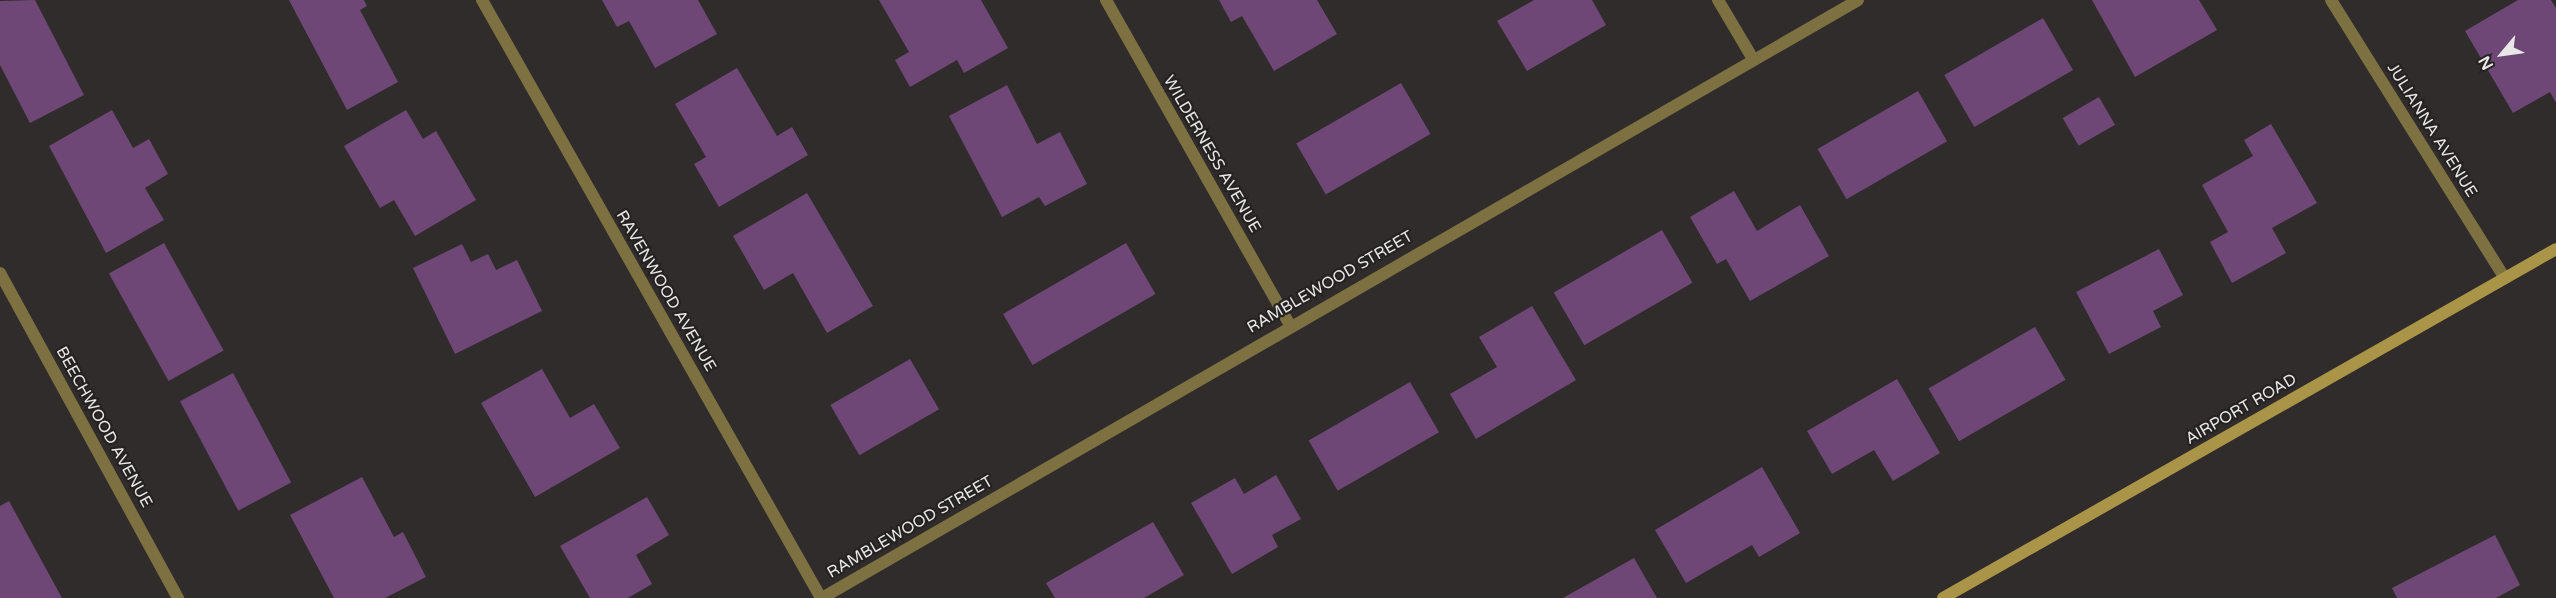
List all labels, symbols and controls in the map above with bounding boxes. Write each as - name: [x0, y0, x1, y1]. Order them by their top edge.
- north arrow: [2472, 24, 2532, 84]
- text: N: [2474, 52, 2498, 73]
- street label: JULIANNA AVENUE: [2383, 59, 2481, 201]
- street label: WILDERNESS AVENUE: [1159, 72, 1265, 236]
- street label: RAVENWOOD AVENUE: [612, 207, 720, 375]
- street label: RAMBLEWOOD STREET: [1244, 227, 1416, 337]
- street label: BEECHWOOD AVENUE: [52, 343, 156, 511]
- street label: AIRPORT ROAD: [2182, 369, 2300, 449]
- street label: RAMBLEWOOD STREET: [824, 472, 996, 582]

